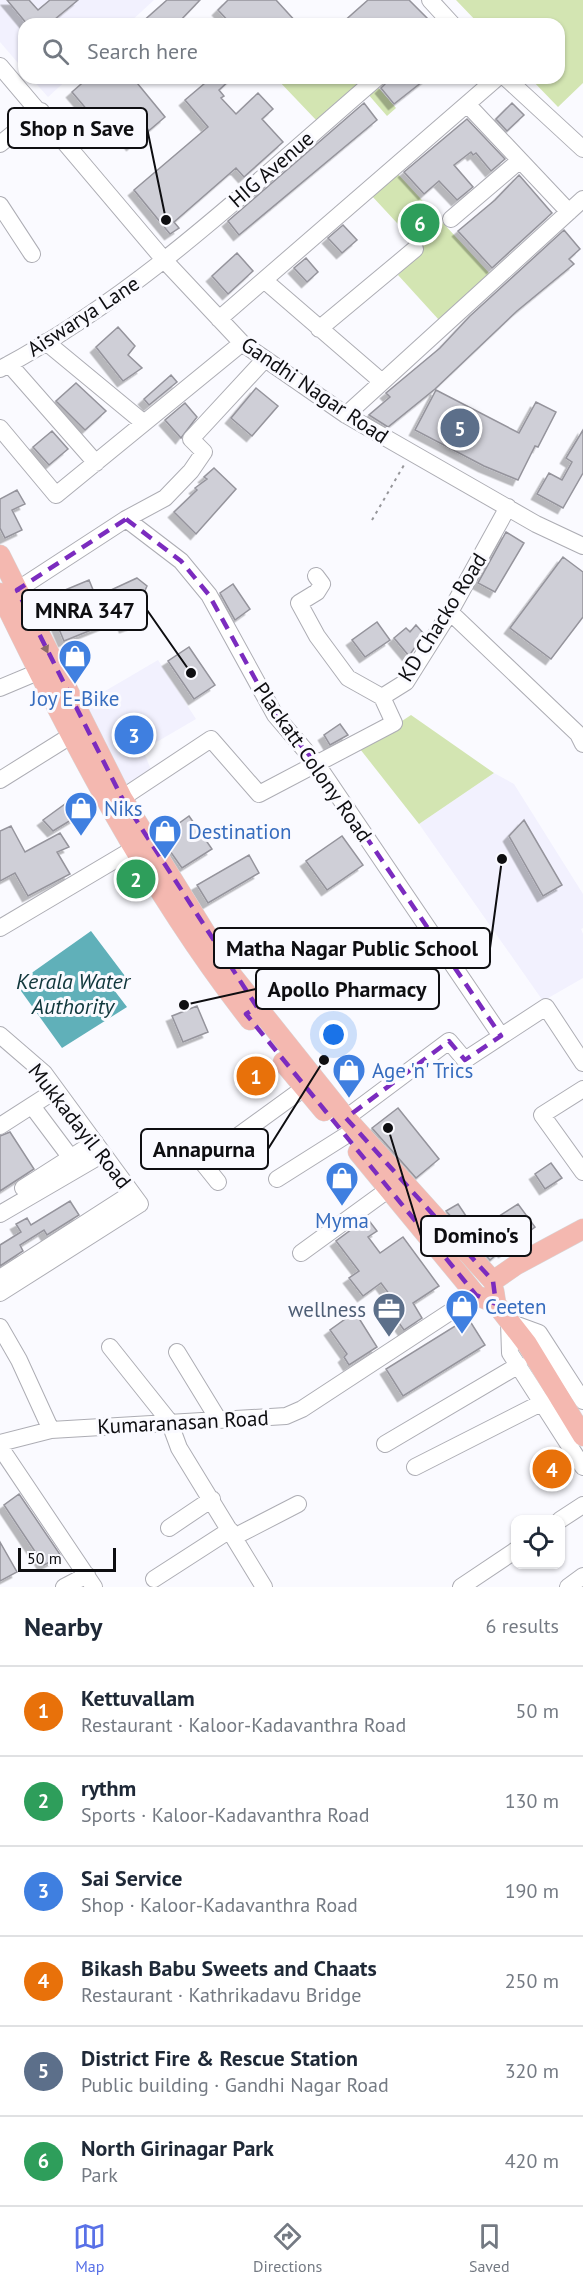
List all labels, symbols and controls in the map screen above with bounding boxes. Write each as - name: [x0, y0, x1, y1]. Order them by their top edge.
- search box: [18, 18, 565, 84]
- icon: search: [39, 35, 72, 68]
- text: Search here: [87, 37, 198, 65]
- callout: Shop n Save: [8, 108, 147, 148]
- text: Shop n Save: [20, 114, 134, 142]
- street label: HIG Avenue: [223, 125, 319, 213]
- pin: 6: [400, 200, 440, 246]
- street label: Aiswarya Lane: [22, 270, 144, 362]
- street label: Gandhi Nagar Road: [236, 331, 394, 449]
- pin: 5: [440, 406, 480, 450]
- street label: KD Chacko Road: [392, 548, 492, 686]
- callout: MNRA 347: [22, 590, 147, 630]
- text: MNRA 347: [35, 596, 135, 624]
- one-way arrow: [40, 636, 49, 653]
- shop icon: Joy E-Bike: [57, 638, 93, 685]
- street label: Plackatt Colony Road: [248, 677, 378, 847]
- place label: Joy E-Bike: [30, 685, 119, 712]
- pin: 3: [114, 712, 154, 758]
- shop icon: Niks: [63, 790, 99, 837]
- place label: Niks: [104, 795, 143, 822]
- shop icon: Destination: [147, 813, 183, 860]
- place label: Destination: [188, 818, 291, 845]
- pin: 2: [116, 856, 156, 902]
- callout: Matha Nagar Public School: [214, 928, 490, 968]
- text: Matha Nagar Public School: [226, 934, 478, 962]
- water label: Kerala Water Authority: [16, 967, 132, 1020]
- callout: Apollo Pharmacy: [256, 969, 439, 1009]
- text: Apollo Pharmacy: [268, 975, 427, 1003]
- your location: [319, 1020, 348, 1049]
- shop icon: Age 'n' Trics: [331, 1052, 367, 1099]
- pin: 1: [236, 1054, 276, 1098]
- place label: Age 'n' Trics: [372, 1057, 473, 1084]
- street label: Mukkadayil Road: [23, 1058, 137, 1194]
- callout: Annapurna: [141, 1129, 268, 1169]
- text: Annapurna: [153, 1135, 255, 1163]
- shop icon: Myma: [324, 1160, 360, 1207]
- place label: Myma: [315, 1207, 369, 1234]
- callout: Domino's: [421, 1216, 531, 1256]
- text: Domino's: [433, 1221, 519, 1249]
- shop icon: Ceeten: [444, 1288, 480, 1335]
- office icon: wellness: [371, 1291, 407, 1338]
- place label: Ceeten: [485, 1293, 546, 1320]
- place label: wellness: [288, 1296, 366, 1323]
- street label: Kumaranasan Road: [97, 1404, 269, 1440]
- pin: 4: [532, 1446, 572, 1492]
- map controls: [511, 1515, 565, 1569]
- button: locate: [511, 1515, 565, 1569]
- scale bar: [18, 1545, 116, 1572]
- text: 50 m: [27, 1548, 62, 1568]
- text: Nearby: [24, 1610, 102, 1643]
- text: 6 results: [486, 1613, 559, 1639]
- text: Kettuvallam: [81, 1684, 195, 1712]
- text: 1: [38, 1698, 49, 1724]
- text: 50 m: [516, 1698, 559, 1724]
- text: Restaurant · Kaloor-Kadavanthra Road: [81, 1712, 406, 1738]
- text: rythm: [81, 1774, 136, 1802]
- text: 2: [38, 1788, 49, 1814]
- text: 130 m: [505, 1788, 559, 1814]
- text: Sports · Kaloor-Kadavanthra Road: [81, 1802, 369, 1828]
- text: Sai Service: [81, 1864, 182, 1892]
- text: 3: [38, 1878, 49, 1904]
- text: 190 m: [505, 1878, 559, 1904]
- text: Shop · Kaloor-Kadavanthra Road: [81, 1892, 358, 1918]
- text: Bikash Babu Sweets and Chaats: [81, 1954, 377, 1982]
- text: 4: [38, 1968, 49, 1994]
- text: 250 m: [505, 1968, 559, 1994]
- text: Restaurant · Kathrikadavu Bridge: [81, 1982, 361, 2008]
- text: District Fire & Rescue Station: [81, 2044, 358, 2072]
- text: 5: [38, 2058, 49, 2084]
- text: 320 m: [505, 2058, 559, 2084]
- text: Public building · Gandhi Nagar Road: [81, 2072, 389, 2098]
- text: North Girinagar Park: [81, 2134, 274, 2162]
- text: 6: [38, 2148, 49, 2174]
- text: 420 m: [505, 2148, 559, 2174]
- text: Park: [81, 2162, 118, 2188]
- tab: Map: [73, 2220, 106, 2276]
- tab: Directions: [253, 2220, 322, 2276]
- tab: Saved: [469, 2220, 510, 2276]

